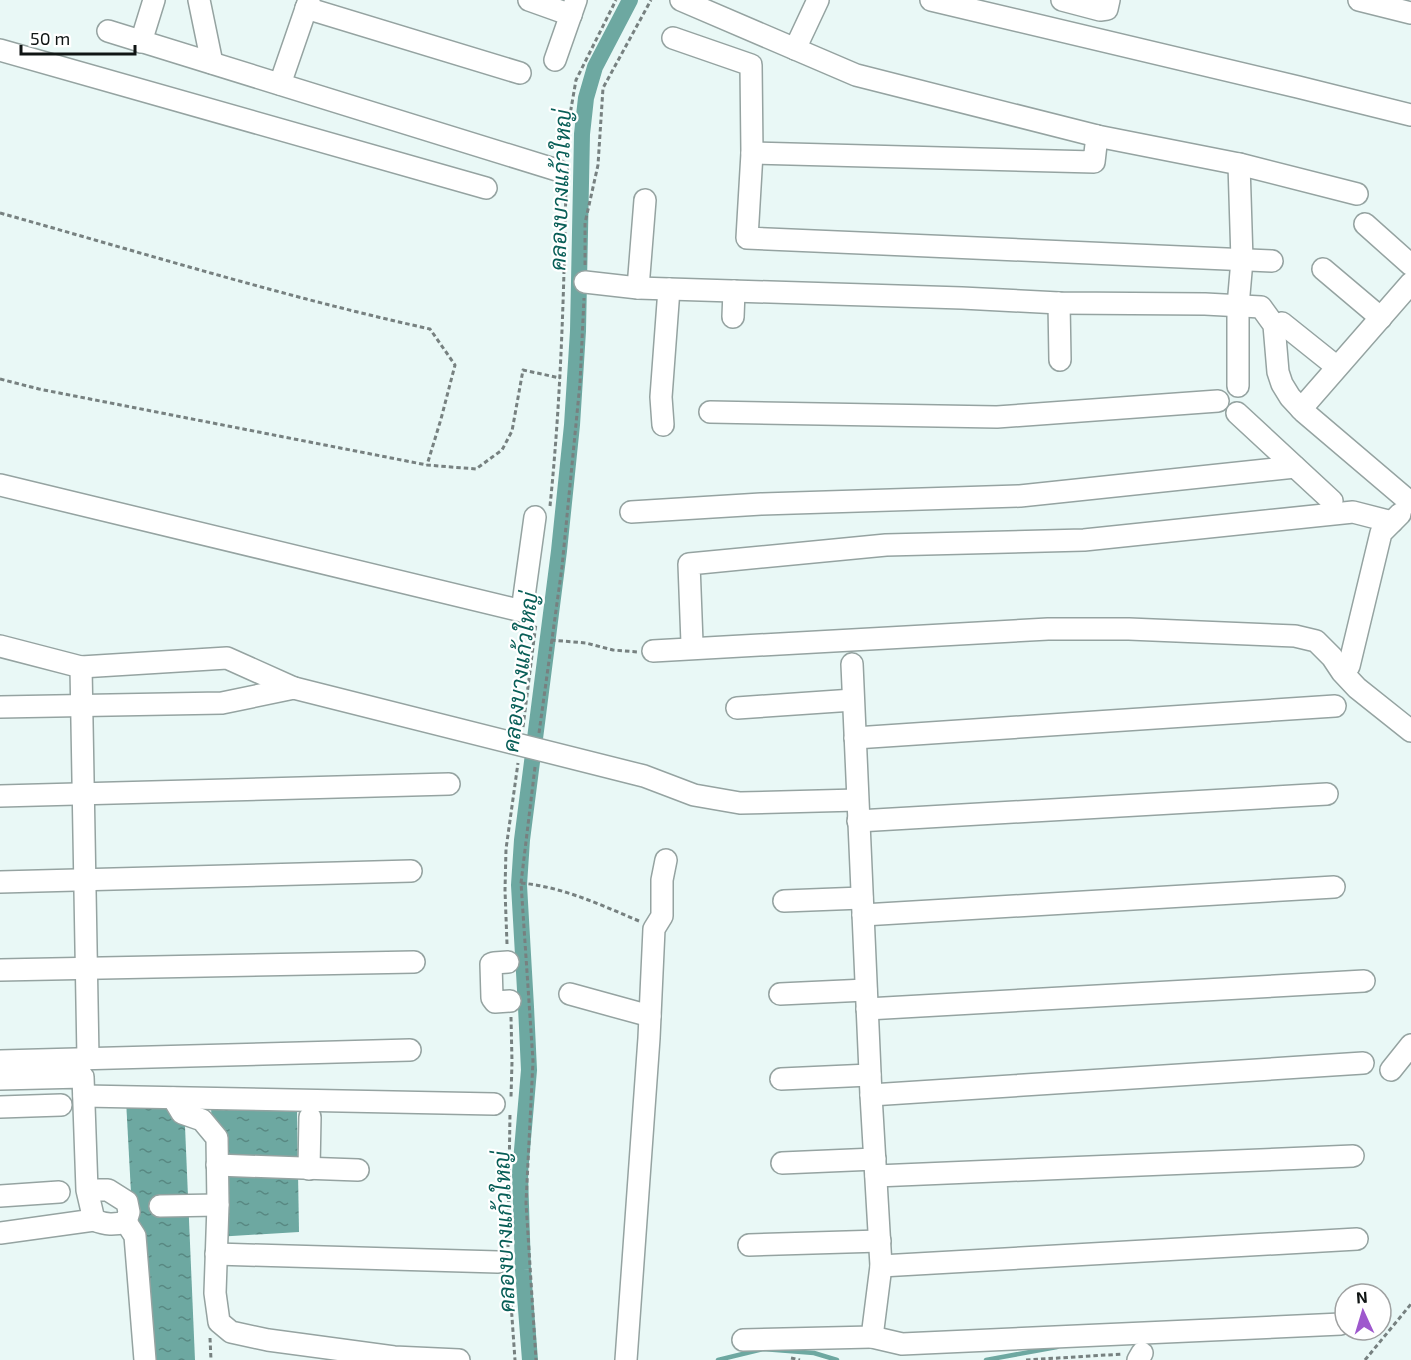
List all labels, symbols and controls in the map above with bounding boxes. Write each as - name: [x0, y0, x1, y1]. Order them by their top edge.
- scale bar: [21, 18, 135, 56]
- text: 50 m: [30, 27, 70, 49]
- water label: คลองบางแก้วใหญ่: [543, 108, 577, 271]
- water label: คลองบางแก้วใหญ่: [496, 589, 544, 754]
- water label: คลองบางแก้วใหญ่: [487, 1150, 521, 1313]
- north arrow: [1333, 1282, 1393, 1342]
- text: N: [1355, 1287, 1368, 1306]

